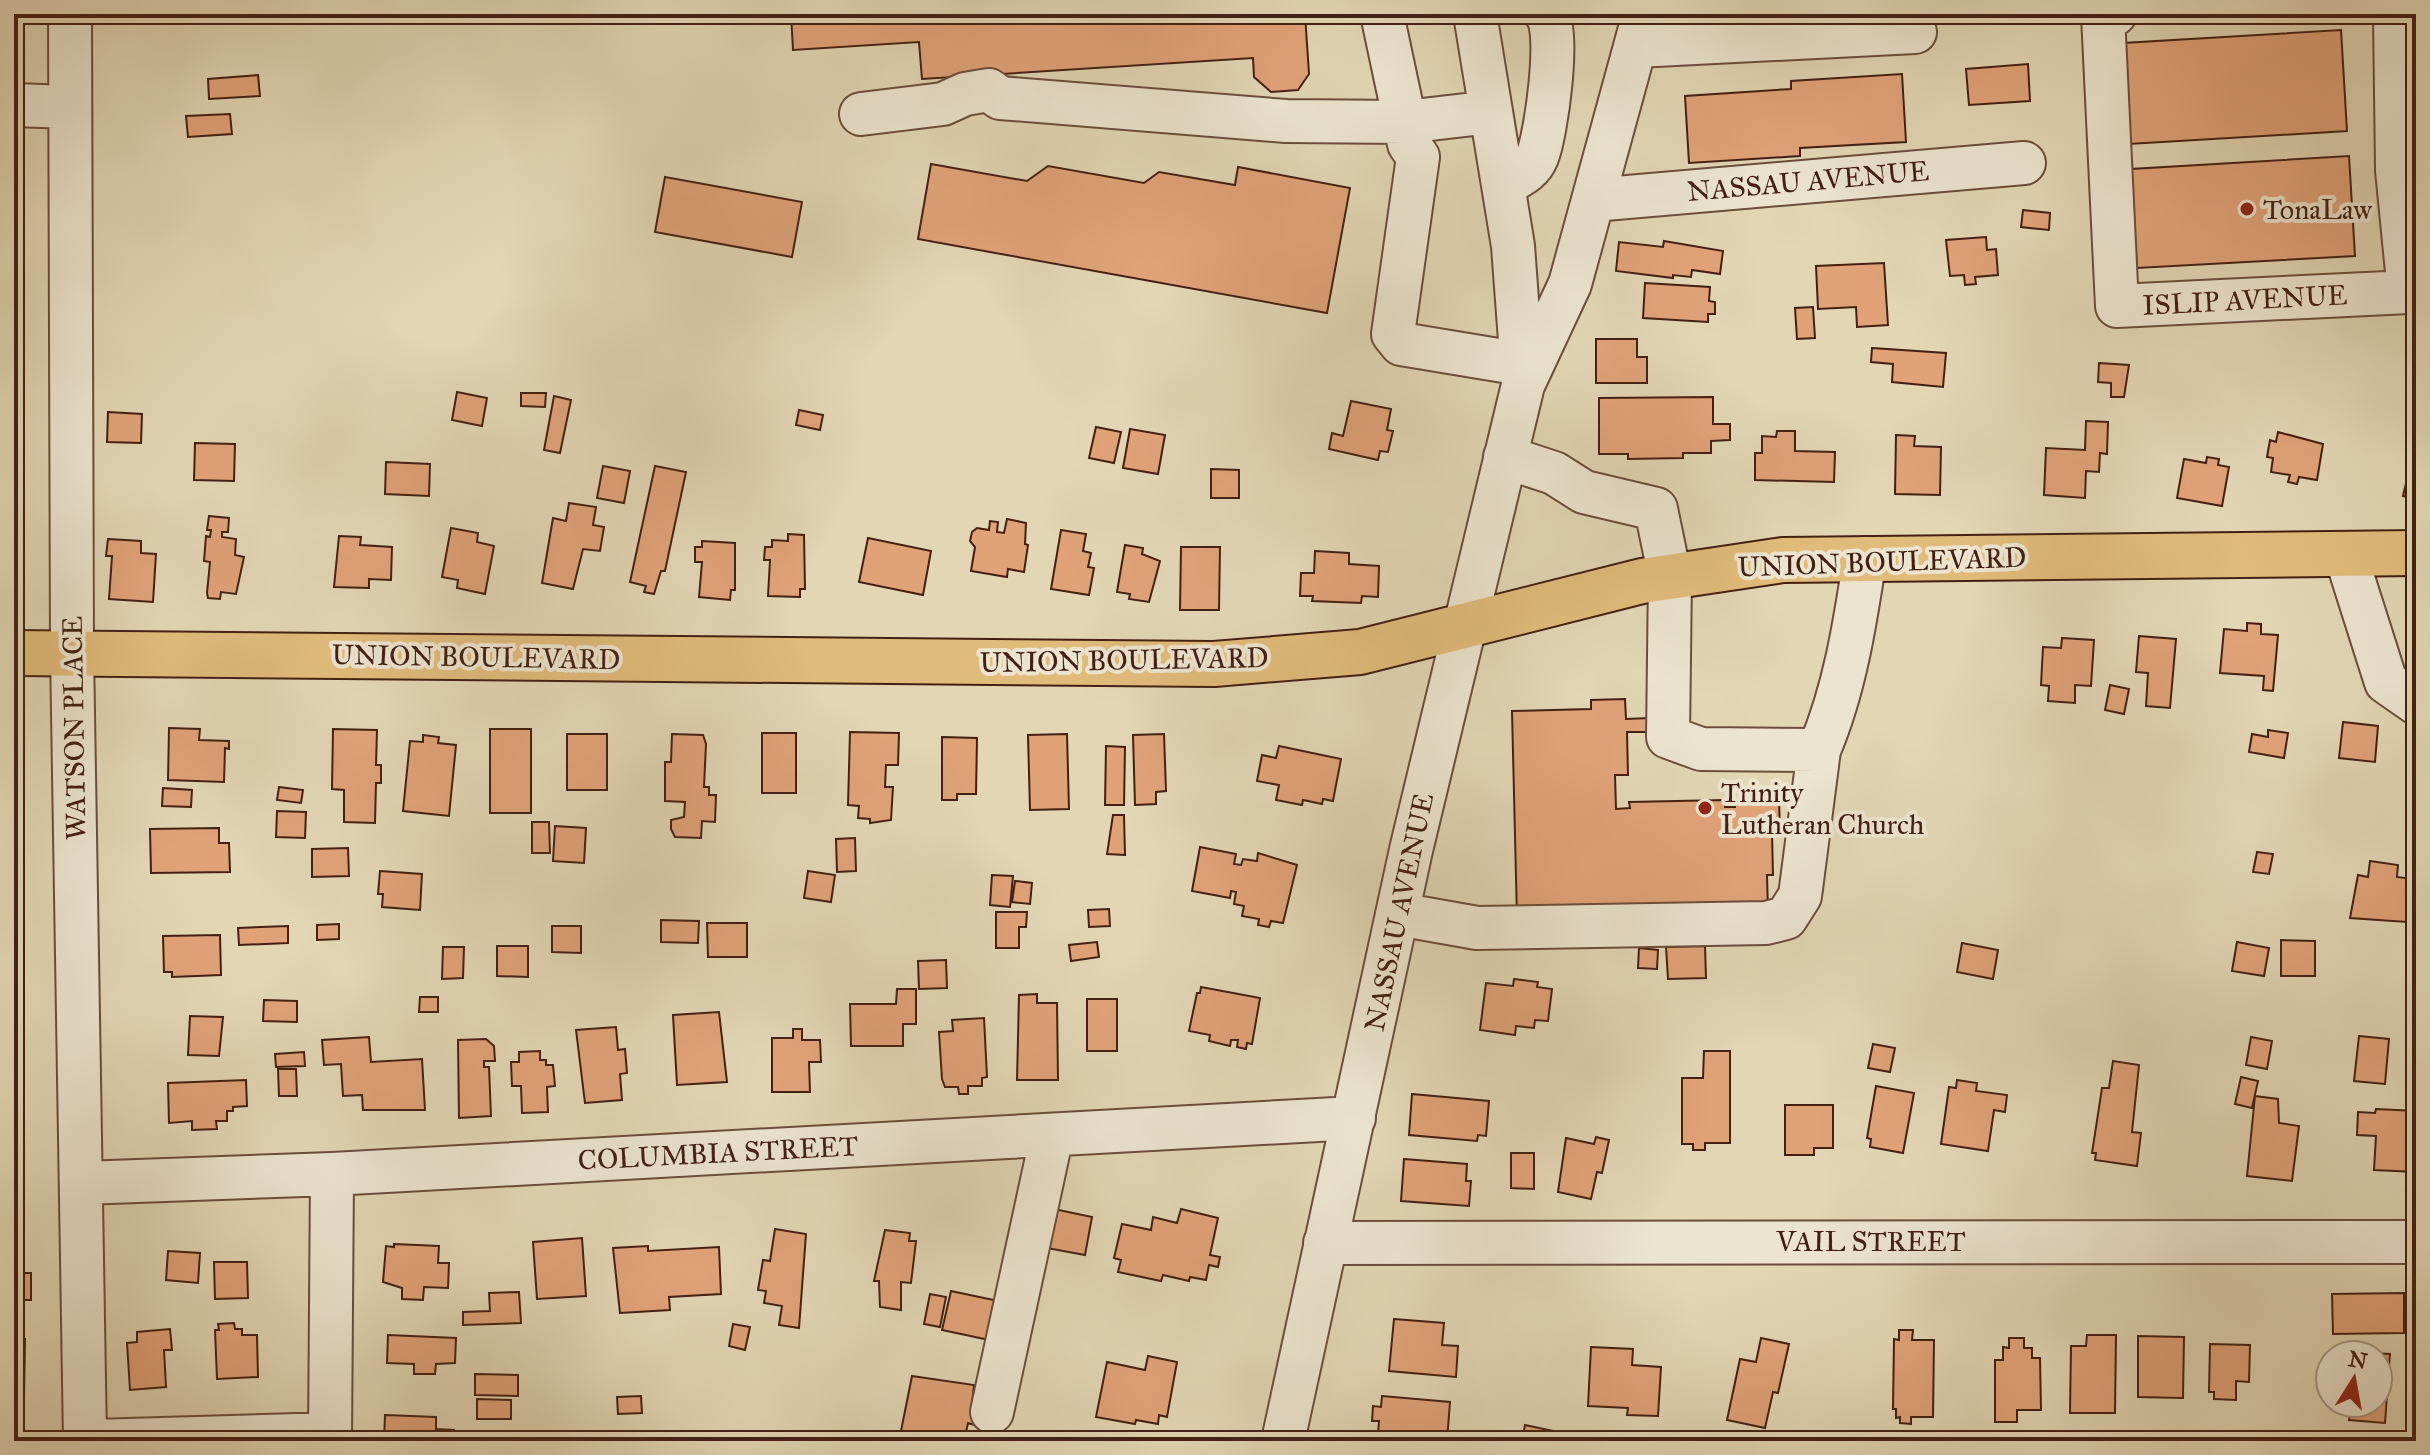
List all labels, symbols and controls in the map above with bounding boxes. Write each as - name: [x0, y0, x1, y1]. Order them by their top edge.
- street label: NASSAU AVENUE: [1686, 153, 1930, 209]
- place label: TonaLaw: [2263, 192, 2372, 227]
- marker: TonaLaw: [2238, 200, 2256, 218]
- street label: ISLIP AVENUE: [2142, 277, 2348, 323]
- street label: UNION BOULEVARD: [1737, 539, 2027, 585]
- street label: WATSON PLACE: [55, 615, 93, 841]
- street label: UNION BOULEVARD: [331, 637, 621, 677]
- street label: UNION BOULEVARD: [979, 640, 1269, 680]
- place label: Trinity Lutheran Church: [1721, 775, 1925, 842]
- street label: NASSAU AVENUE: [1357, 790, 1441, 1034]
- marker: Trinity Lutheran Church: [1696, 799, 1714, 817]
- street label: COLUMBIA STREET: [577, 1128, 859, 1178]
- street label: VAIL STREET: [1775, 1224, 1966, 1259]
- north arrow: [2314, 1339, 2394, 1419]
- text: N: [2346, 1345, 2370, 1375]

